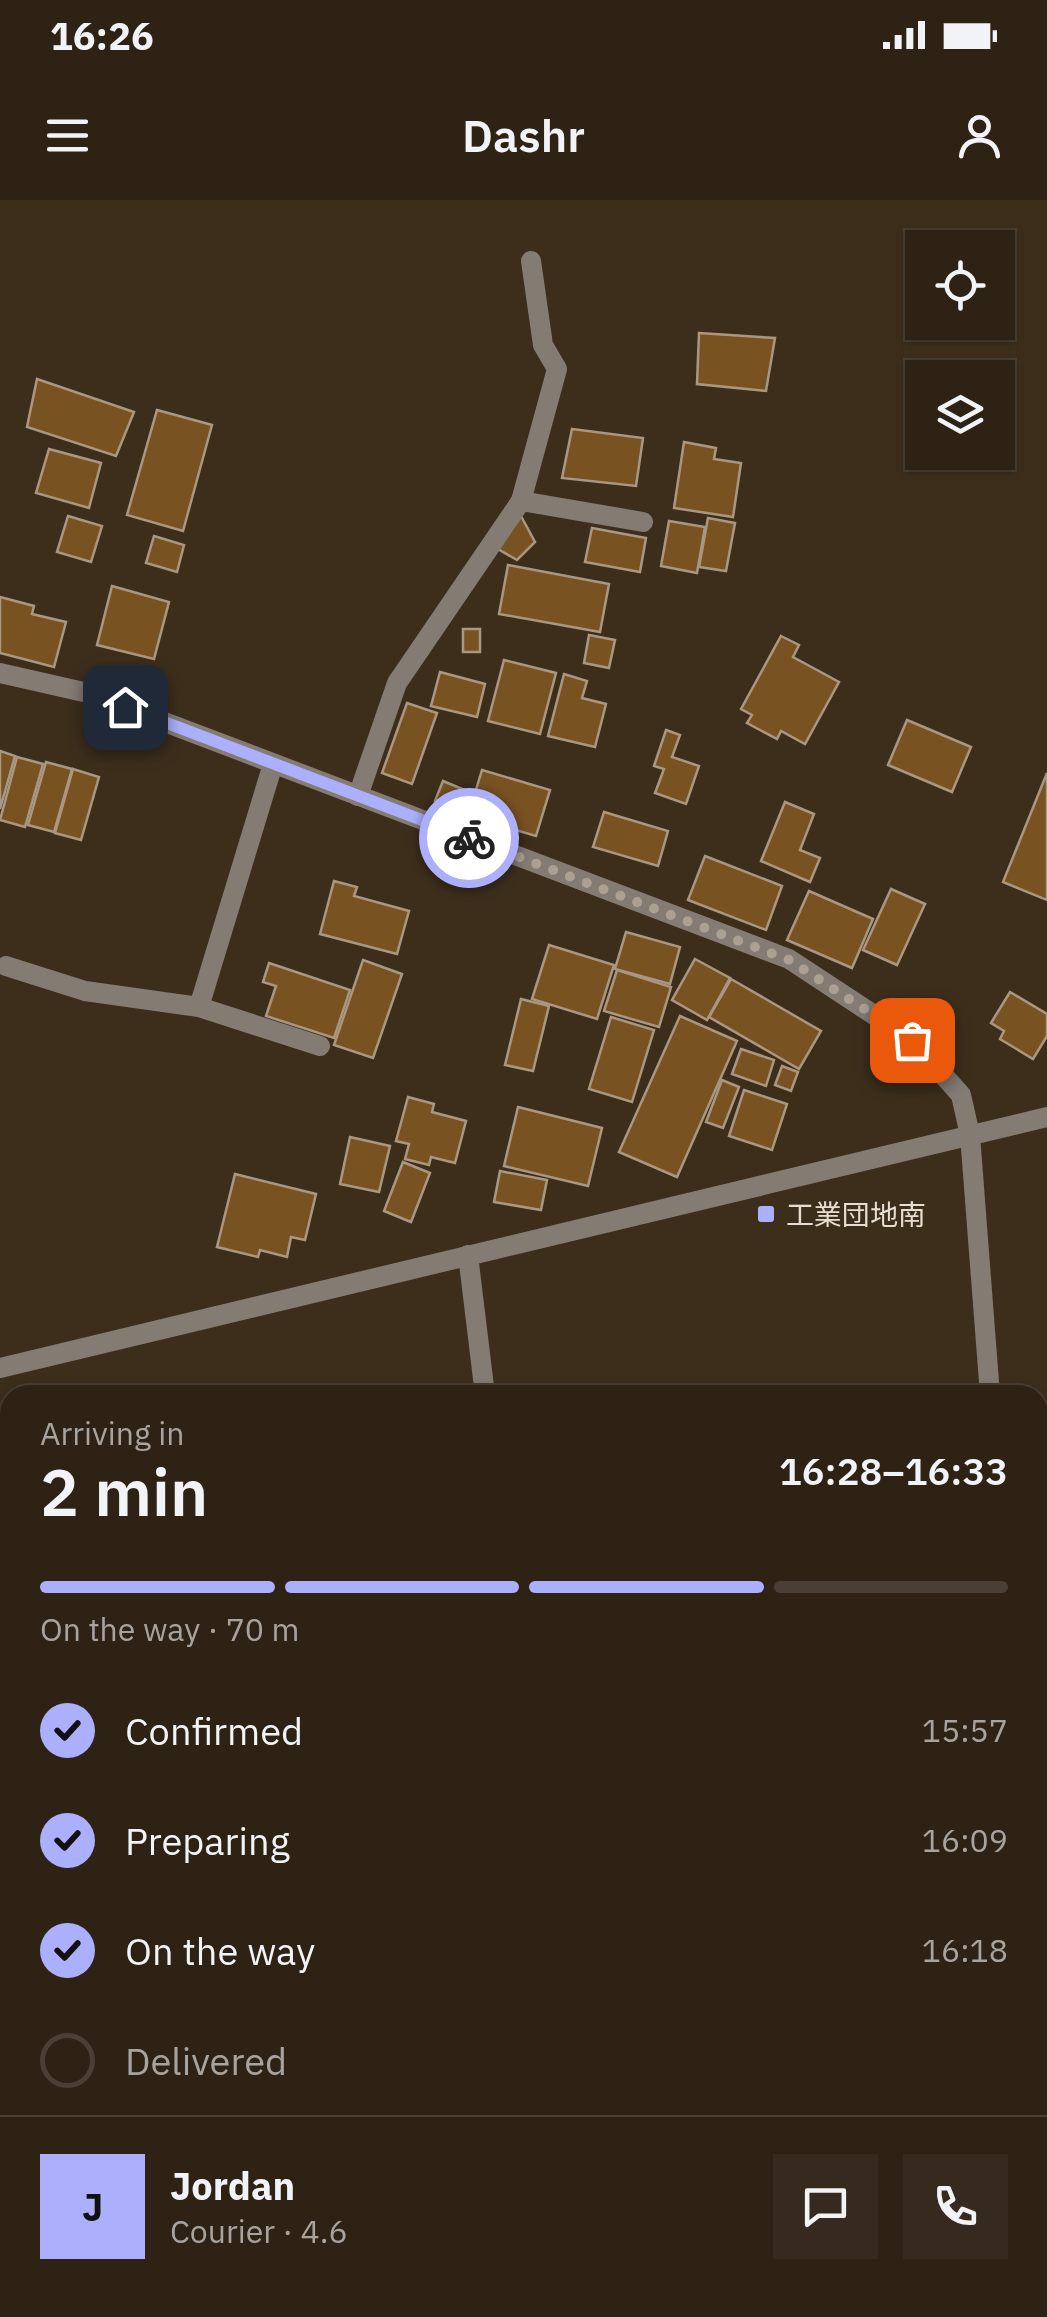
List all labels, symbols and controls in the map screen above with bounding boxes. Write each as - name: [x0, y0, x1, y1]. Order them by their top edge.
- text: 16:26: [50, 11, 154, 60]
- text: Dashr: [462, 106, 585, 164]
- icon: menu: [40, 108, 95, 163]
- icon: person: [952, 108, 1007, 163]
- map controls: [905, 230, 1015, 470]
- button: locate: [905, 230, 1015, 340]
- button: layers: [905, 360, 1015, 470]
- pin: [83, 665, 168, 750]
- icon: home: [98, 680, 153, 735]
- courier: [419, 788, 519, 888]
- icon: bike: [442, 811, 497, 866]
- pin: [870, 998, 955, 1083]
- icon: bag: [885, 1013, 940, 1068]
- place label: 工業団地南: [786, 1196, 926, 1233]
- marker: 工業団地南: [755, 1203, 777, 1225]
- text: Arriving in: [40, 1412, 185, 1454]
- text: 16:28–16:33: [779, 1446, 1008, 1495]
- text: 2 min: [40, 1449, 208, 1534]
- text: On the way · 70 m: [40, 1608, 300, 1650]
- icon: check: [40, 1703, 95, 1758]
- text: Confirmed: [125, 1706, 303, 1755]
- text: 15:57: [922, 1709, 1008, 1751]
- icon: check: [40, 1813, 95, 1868]
- text: Preparing: [125, 1816, 290, 1865]
- text: 16:09: [922, 1819, 1008, 1861]
- icon: check: [40, 1923, 95, 1978]
- text: On the way: [125, 1926, 315, 1975]
- text: 16:18: [922, 1929, 1008, 1971]
- text: Delivered: [125, 2036, 287, 2085]
- button: chat: [773, 2154, 878, 2259]
- button: phone: [903, 2154, 1008, 2259]
- text: Jordan: [170, 2161, 295, 2210]
- text: J: [82, 2182, 103, 2231]
- text: Courier · 4.6: [170, 2210, 348, 2252]

